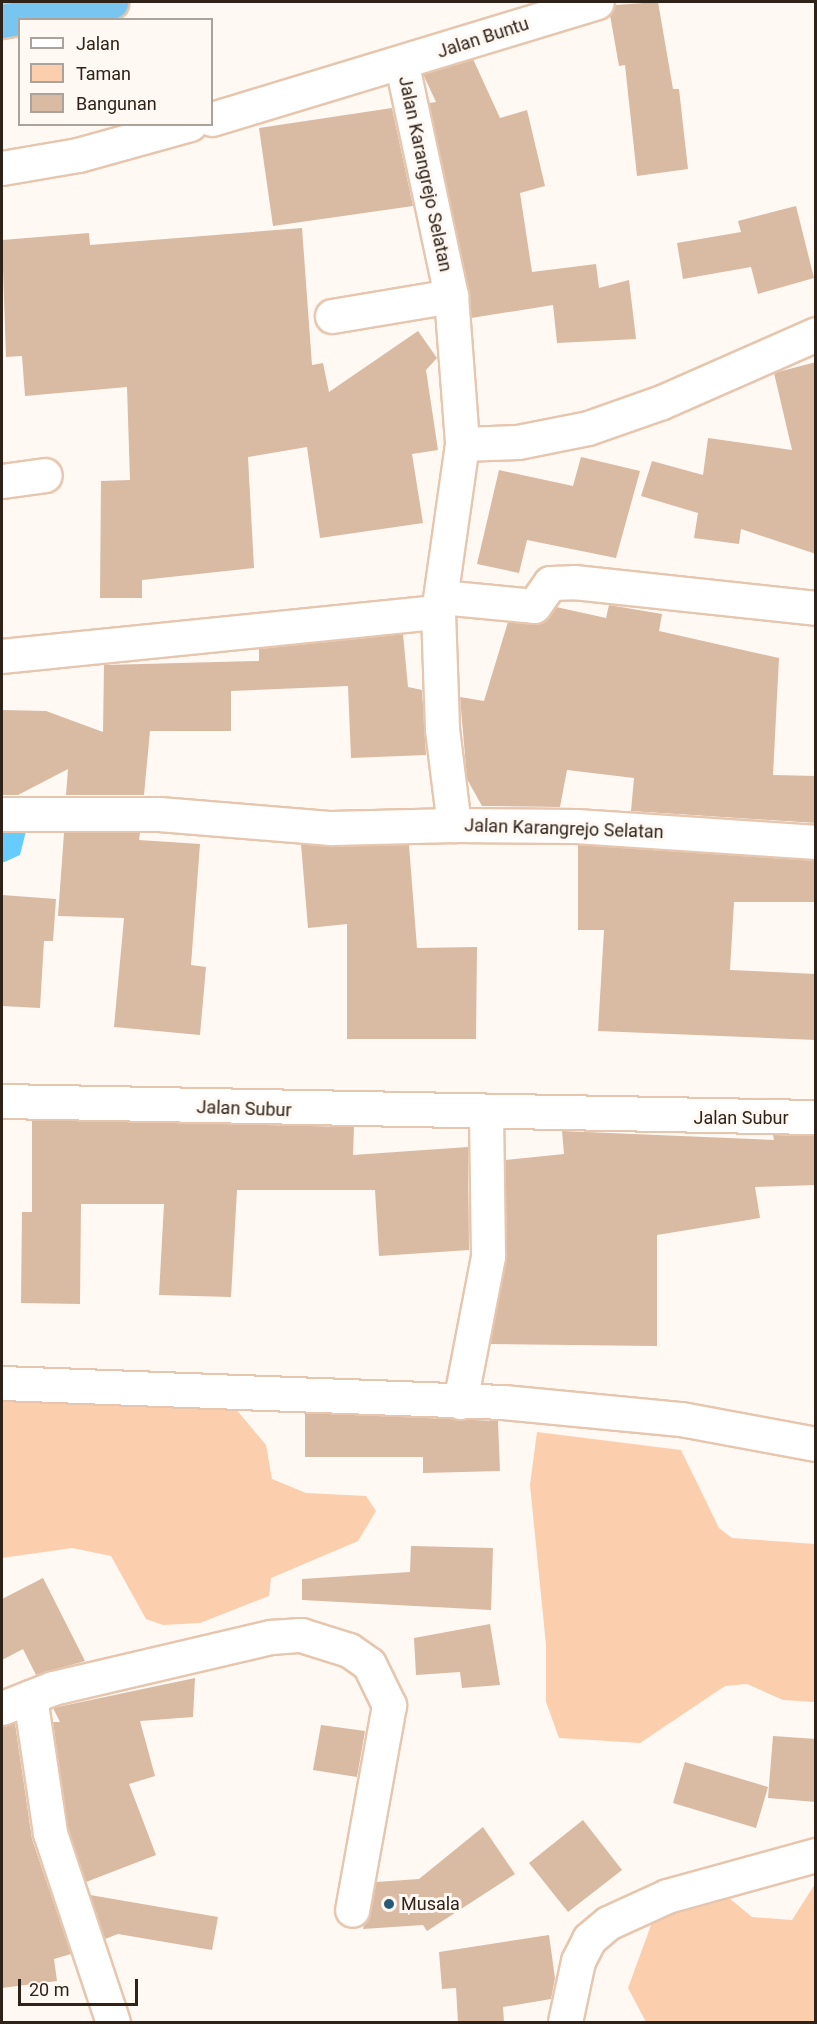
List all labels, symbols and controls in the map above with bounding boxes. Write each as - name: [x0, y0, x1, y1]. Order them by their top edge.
- street label: Jalan Buntu: [434, 13, 532, 63]
- legend: [18, 18, 213, 126]
- text: Jalan: [76, 33, 120, 54]
- text: Taman: [76, 63, 131, 84]
- street label: Jalan Karangrejo Selatan: [394, 74, 456, 274]
- text: Bangunan: [76, 93, 157, 114]
- street label: Jalan Karangrejo Selatan: [464, 815, 664, 843]
- street label: Jalan Subur: [196, 1097, 292, 1121]
- street label: Jalan Subur: [693, 1107, 789, 1129]
- place label: Musala: [401, 1893, 460, 1915]
- marker: Musala: [382, 1897, 396, 1911]
- scale bar: [21, 1967, 141, 2005]
- text: 20 m: [29, 1979, 69, 2000]

